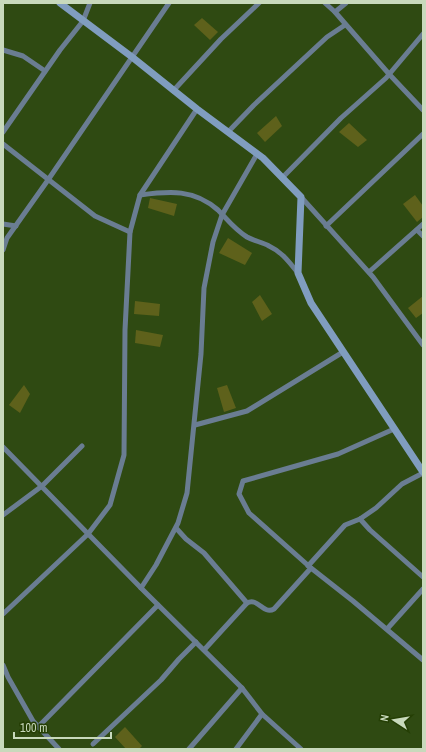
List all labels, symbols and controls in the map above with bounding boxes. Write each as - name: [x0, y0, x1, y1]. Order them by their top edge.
- north arrow: [374, 700, 414, 740]
- text: N: [377, 713, 392, 723]
- scale bar: [14, 714, 111, 740]
- text: 100 m: [20, 720, 47, 736]

